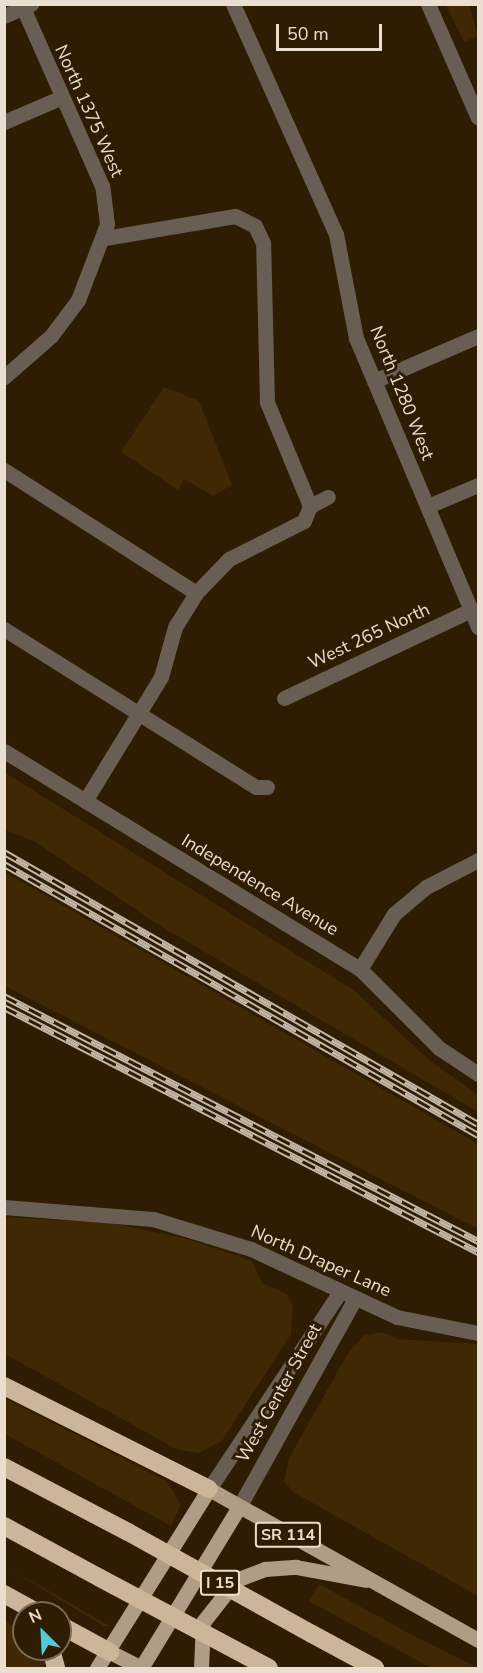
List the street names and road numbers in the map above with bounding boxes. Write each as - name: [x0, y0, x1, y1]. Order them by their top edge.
- street label: North 1375 West: [50, 42, 128, 180]
- street label: North 1280 West: [365, 323, 439, 463]
- street label: West 265 North: [305, 598, 433, 674]
- street label: Independence Avenue: [178, 830, 342, 940]
- street label: North Draper Lane: [248, 1220, 394, 1302]
- street label: West Center Street: [232, 1320, 326, 1466]
- road number: SR 114: [254, 1522, 322, 1548]
- road number: I 15: [199, 1570, 241, 1596]

